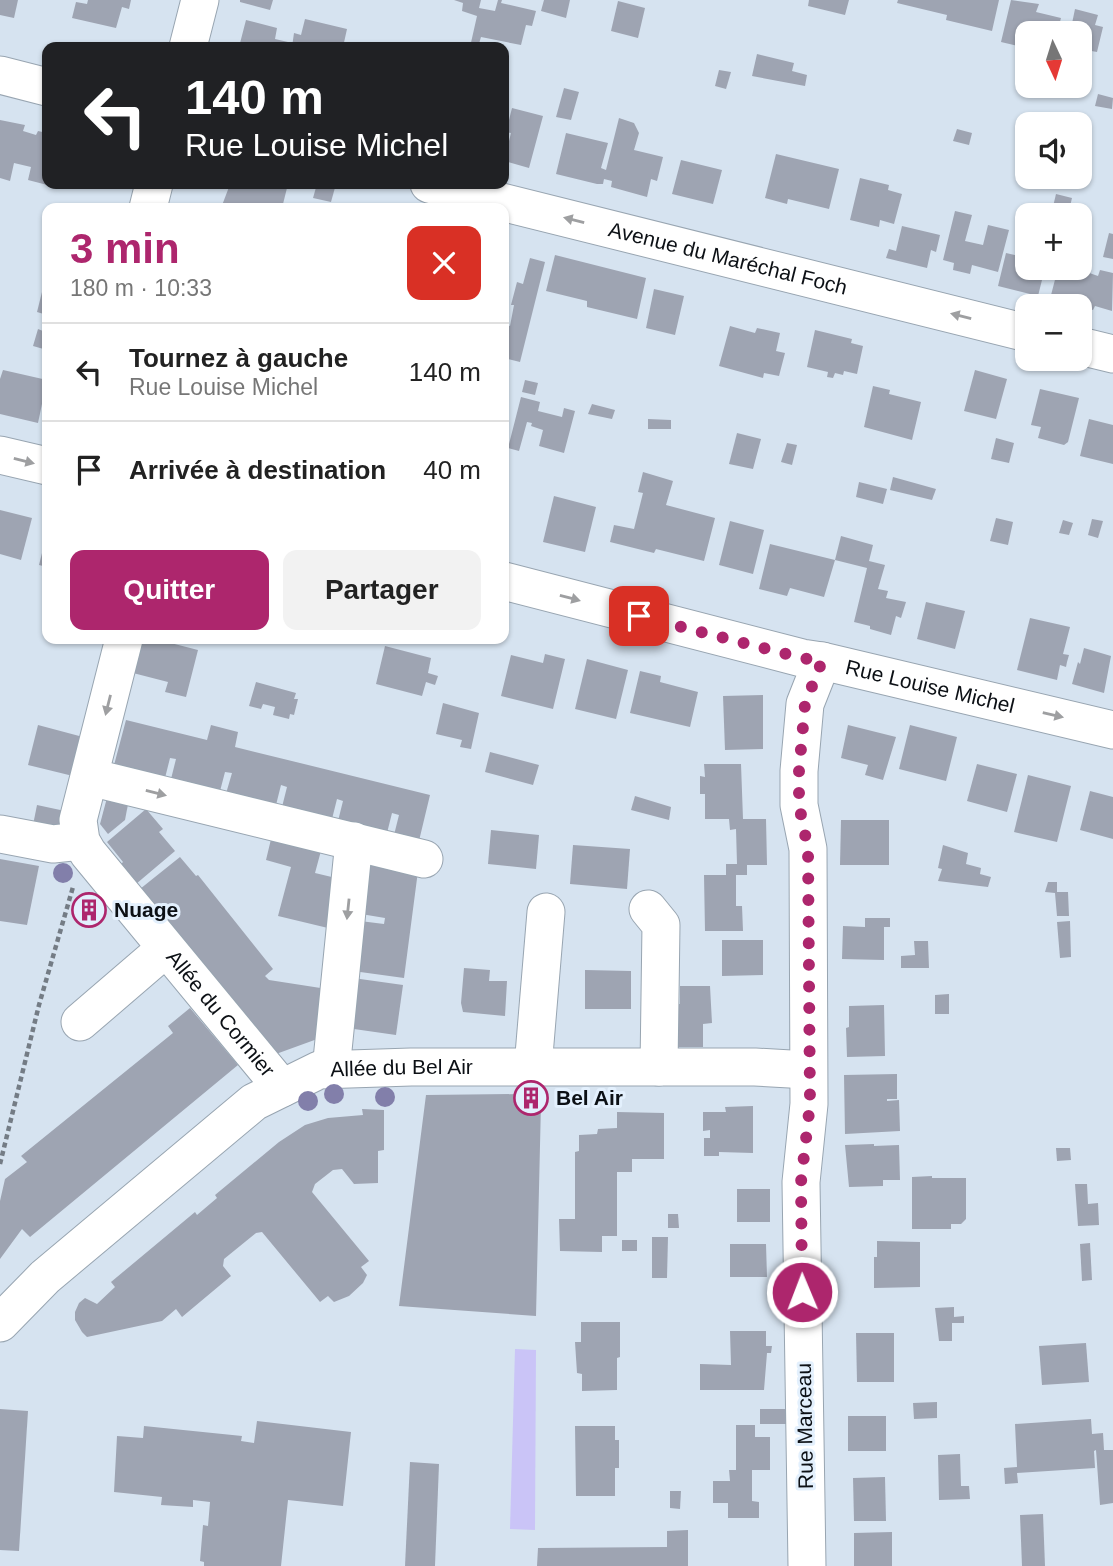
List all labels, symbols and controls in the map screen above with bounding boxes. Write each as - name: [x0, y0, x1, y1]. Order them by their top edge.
- north arrow: [1015, 21, 1092, 98]
- map controls: [1015, 21, 1092, 371]
- icon: left: [70, 70, 161, 161]
- text: 140 m: [185, 70, 324, 124]
- button: sound: [1015, 112, 1092, 189]
- text: Rue Louise Michel: [185, 127, 448, 163]
- button: +: [1015, 203, 1092, 280]
- one-way arrow: [563, 214, 585, 225]
- street label: Avenue du Maréchal Foch: [606, 217, 850, 299]
- text: 3 min: [70, 225, 180, 272]
- button: close: [407, 226, 481, 300]
- text: 180 m · 10:33: [70, 275, 212, 301]
- button: −: [1015, 294, 1092, 371]
- one-way arrow: [950, 310, 972, 321]
- text: Tournez à gauche: [129, 343, 348, 373]
- icon: left: [70, 353, 108, 391]
- text: 140 m: [409, 357, 481, 387]
- text: Rue Louise Michel: [129, 374, 318, 400]
- icon: arrive: [70, 451, 108, 489]
- text: Arrivée à destination: [129, 455, 386, 485]
- text: 40 m: [423, 455, 481, 485]
- one-way arrow: [13, 456, 35, 467]
- button: Quitter: [70, 550, 269, 630]
- button: Partager: [283, 550, 481, 630]
- pin: [609, 586, 669, 646]
- one-way arrow: [559, 593, 581, 604]
- icon: arrive: [620, 597, 658, 635]
- street label: Rue Louise Michel: [843, 655, 1017, 717]
- one-way arrow: [102, 694, 113, 716]
- one-way arrow: [1042, 710, 1064, 721]
- one-way arrow: [145, 788, 167, 799]
- building icon: Nuage: [70, 891, 108, 929]
- place label: Nuage: [114, 898, 178, 921]
- one-way arrow: [342, 899, 353, 921]
- street label: Allée du Cormier: [162, 946, 280, 1081]
- street label: Allée du Bel Air: [330, 1055, 473, 1081]
- building icon: Bel Air: [512, 1079, 550, 1117]
- place label: Bel Air: [556, 1086, 623, 1109]
- position arrow: [765, 1255, 839, 1329]
- street label: Rue Marceau: [792, 1363, 817, 1489]

